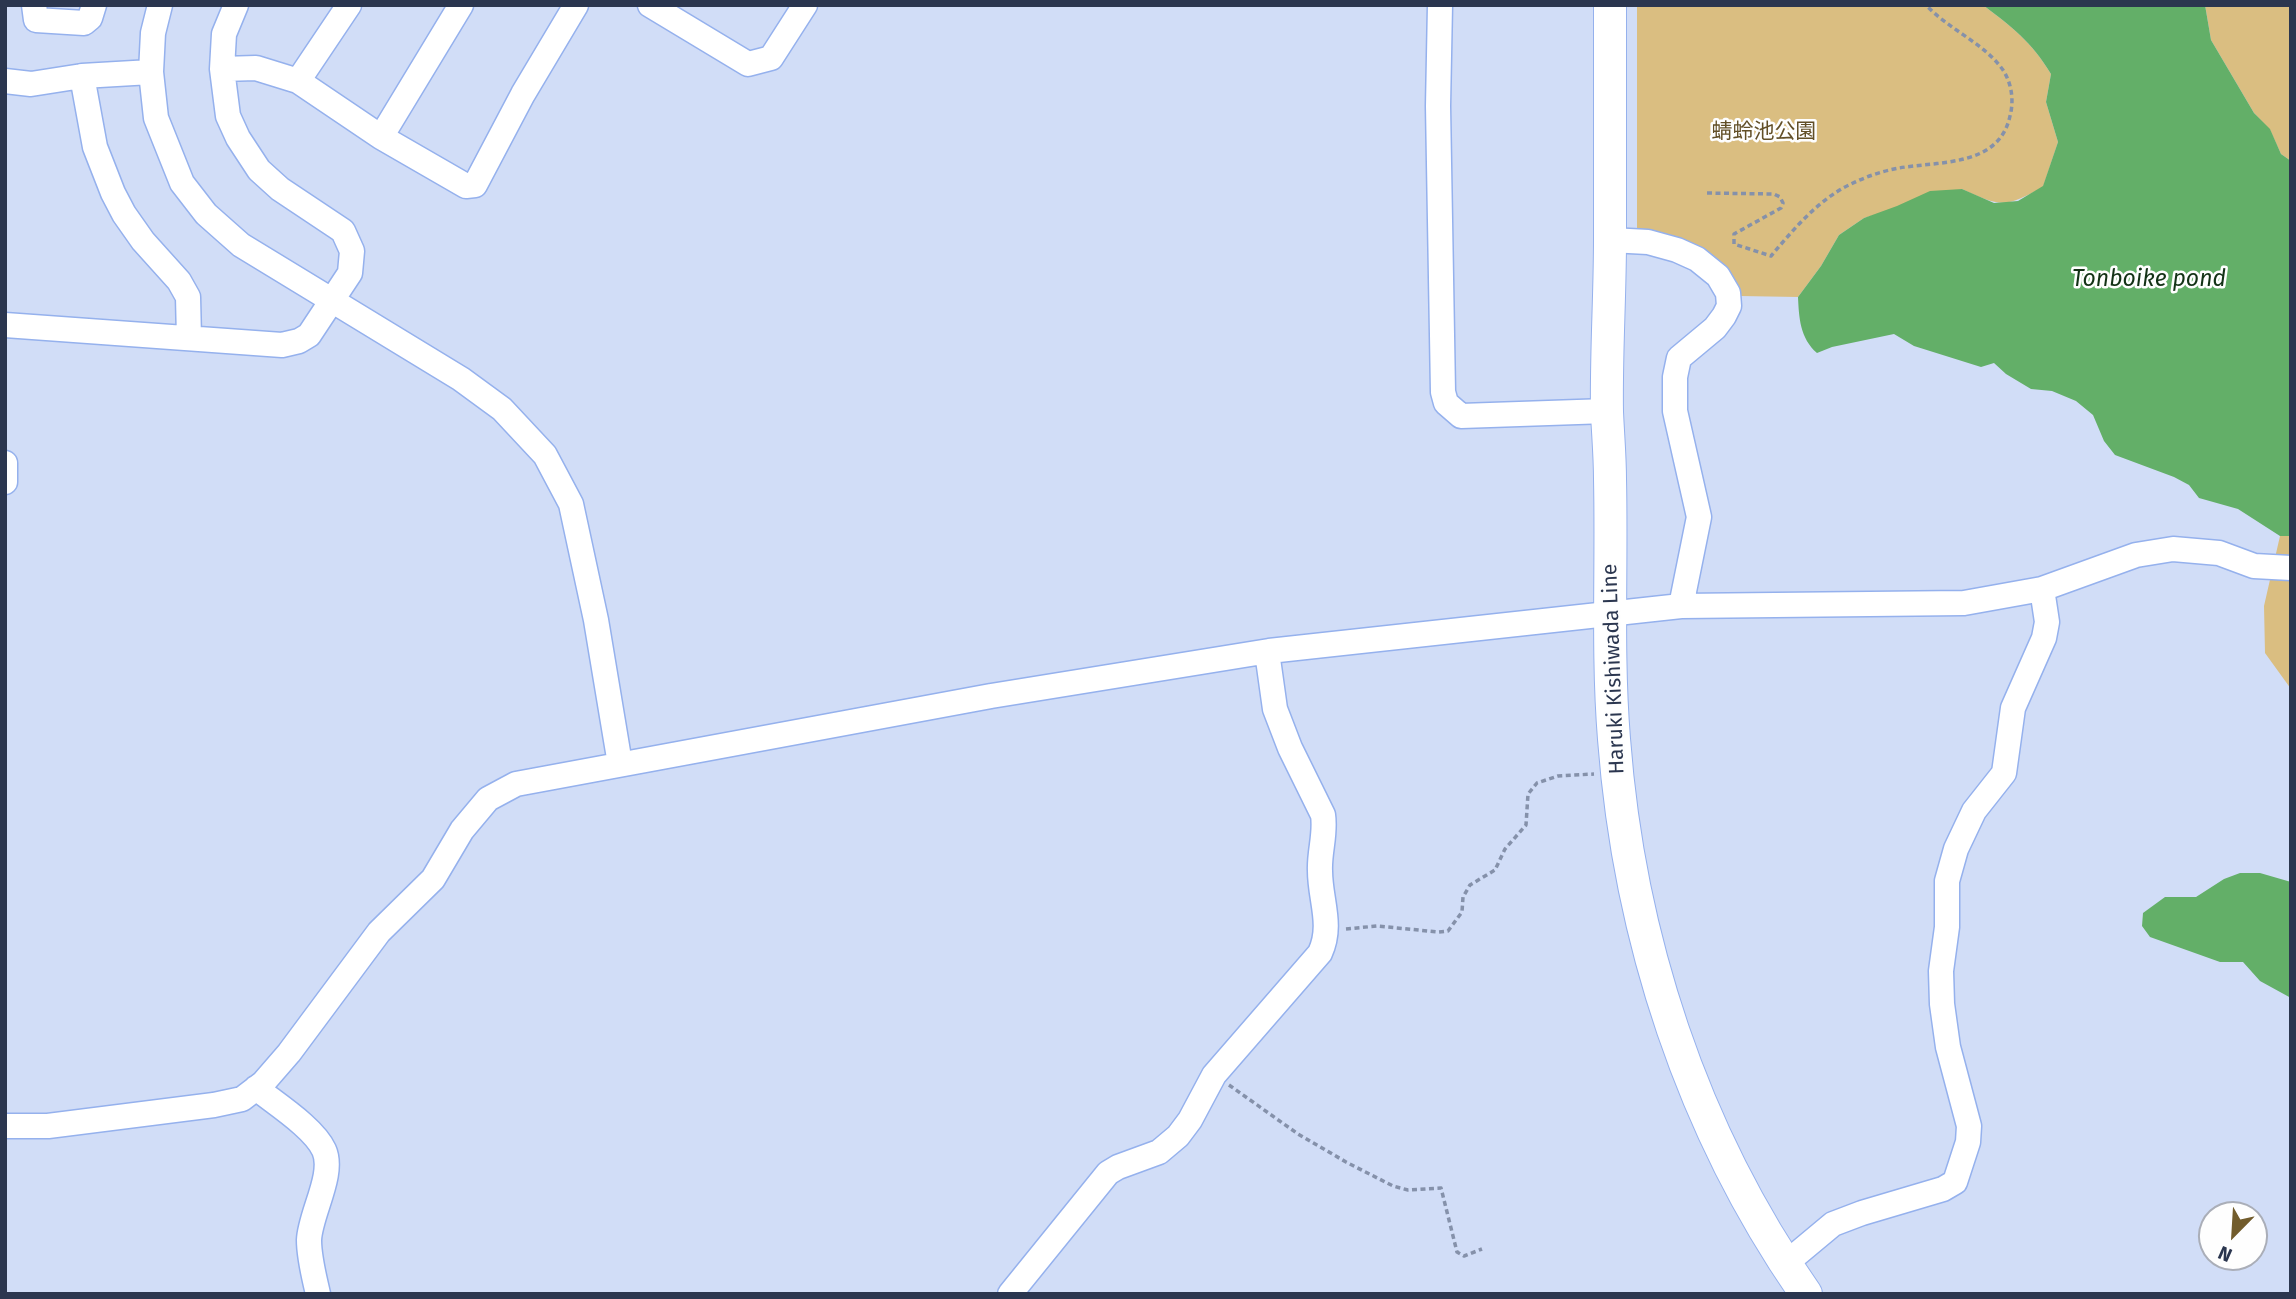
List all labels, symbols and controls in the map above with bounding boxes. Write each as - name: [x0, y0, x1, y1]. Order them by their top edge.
- park label: 蜻蛉池公園: [1712, 119, 1816, 145]
- water label: Tonboike pond: [2072, 266, 2226, 294]
- street label: Haruki Kishiwada Line: [1598, 563, 1630, 775]
- north arrow: [2198, 1201, 2268, 1271]
- text: N: [2215, 1241, 2236, 1267]

